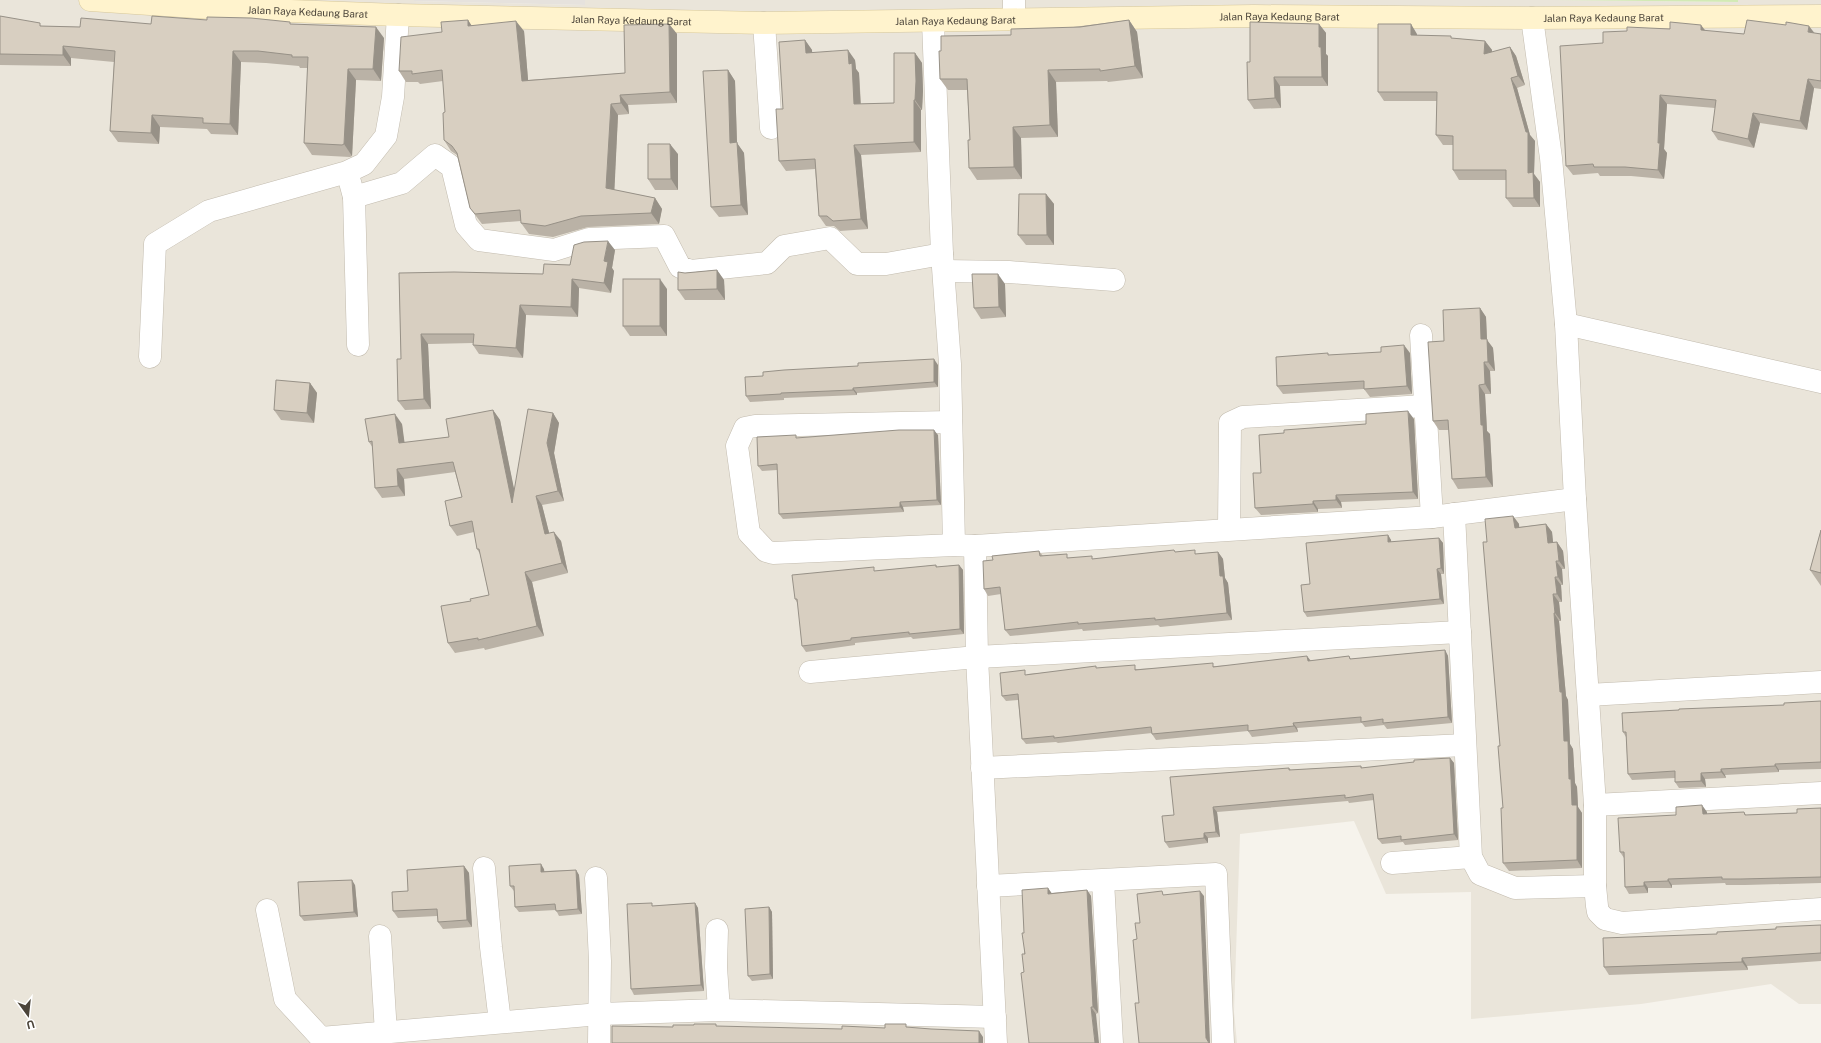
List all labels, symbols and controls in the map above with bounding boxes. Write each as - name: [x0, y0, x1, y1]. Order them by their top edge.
- street label: Jalan Raya Kedaung Barat: [247, 3, 368, 20]
- street label: Jalan Raya Kedaung Barat: [1219, 10, 1340, 23]
- street label: Jalan Raya Kedaung Barat: [1543, 11, 1664, 24]
- street label: Jalan Raya Kedaung Barat: [571, 13, 692, 27]
- street label: Jalan Raya Kedaung Barat: [895, 13, 1016, 27]
- north arrow: [8, 995, 48, 1035]
- text: U: [25, 1018, 36, 1031]

